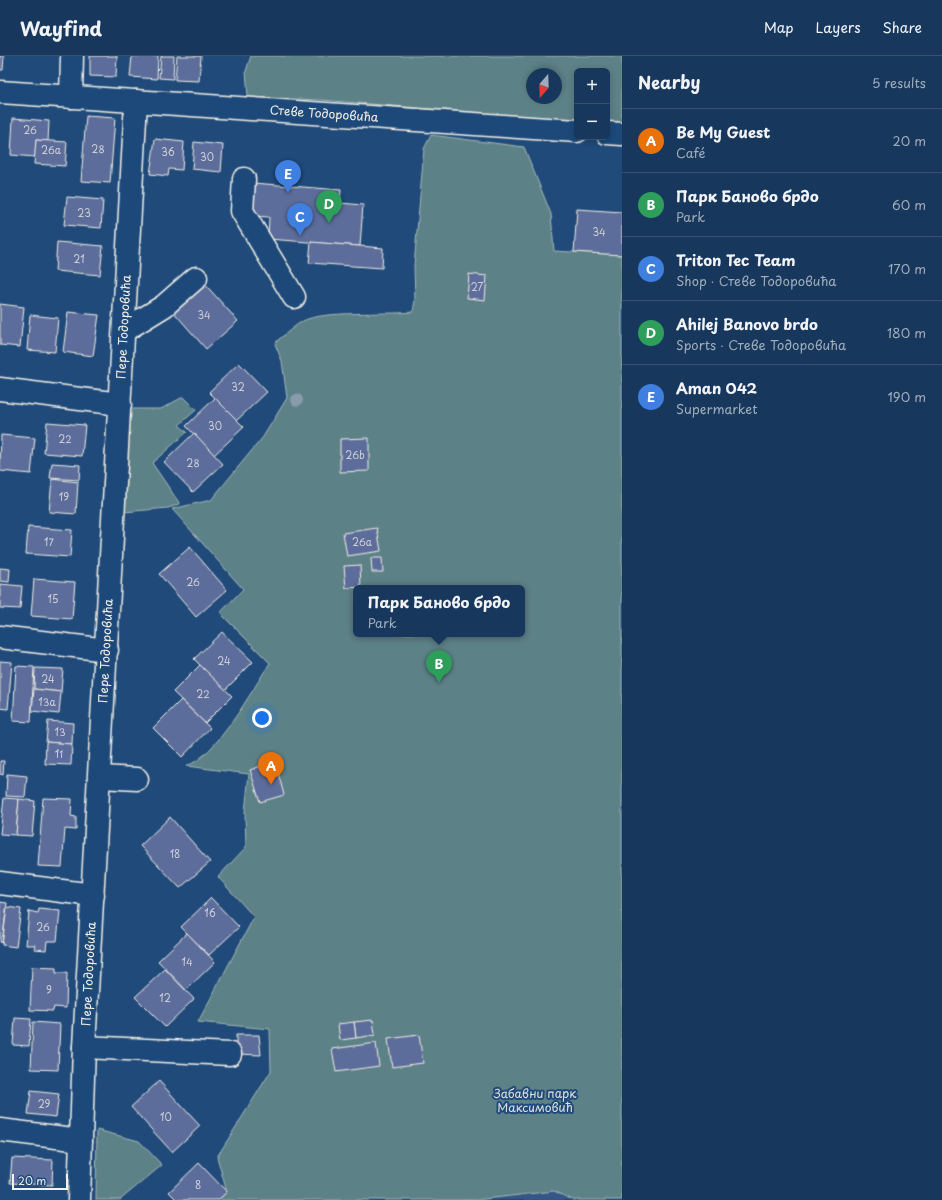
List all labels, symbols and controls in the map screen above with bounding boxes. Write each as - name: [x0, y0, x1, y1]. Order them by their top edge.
- text: Wayfind: [20, 14, 102, 42]
- text: Map: [764, 17, 794, 38]
- text: Layers: [816, 17, 861, 38]
- text: Share: [883, 17, 922, 38]
- north arrow: [526, 68, 562, 104]
- map controls: [574, 68, 610, 140]
- button: +: [574, 68, 610, 104]
- text: Nearby: [638, 69, 700, 95]
- text: 5 results: [872, 73, 926, 92]
- street label: Стеве Тодоровића: [269, 100, 379, 126]
- button: −: [574, 104, 610, 140]
- text: Be My Guest: [676, 120, 770, 143]
- house number: 26: [23, 122, 37, 137]
- text: A: [646, 131, 656, 150]
- text: 20 m: [892, 131, 926, 150]
- house number: 28: [91, 141, 105, 156]
- house number: 26a: [41, 142, 62, 157]
- text: Café: [676, 143, 705, 162]
- house number: 36: [161, 144, 175, 159]
- house number: 30: [200, 149, 214, 164]
- pin: E: [275, 160, 301, 193]
- text: Парк Баново брдо: [676, 184, 819, 207]
- pin: D: [316, 190, 342, 223]
- text: B: [647, 195, 655, 214]
- text: 60 m: [892, 195, 926, 214]
- pin: C: [287, 203, 313, 236]
- house number: 23: [77, 205, 91, 220]
- text: Park: [676, 207, 705, 226]
- house number: 34: [592, 224, 606, 239]
- text: Triton Tec Team: [676, 248, 795, 271]
- house number: 21: [73, 251, 85, 266]
- text: C: [646, 259, 656, 278]
- text: 170 m: [888, 259, 926, 278]
- text: Shop · Стеве Тодоровића: [676, 271, 837, 290]
- street label: Пере Тодоровића: [111, 274, 135, 379]
- house number: 27: [471, 279, 484, 294]
- house number: 34: [197, 307, 211, 322]
- text: Ahilej Banovo brdo: [676, 312, 818, 335]
- text: D: [646, 323, 656, 342]
- text: 180 m: [887, 323, 926, 342]
- text: Sports · Стеве Тодоровића: [676, 335, 846, 354]
- text: Aman 042: [676, 376, 757, 399]
- house number: 32: [231, 379, 245, 394]
- text: E: [647, 387, 655, 406]
- text: 190 m: [887, 387, 926, 406]
- text: Supermarket: [676, 399, 758, 418]
- house number: 30: [208, 418, 222, 433]
- house number: 22: [58, 431, 72, 446]
- house number: 26b: [345, 447, 365, 462]
- house number: 28: [186, 455, 200, 470]
- house number: 19: [59, 489, 69, 504]
- house number: 17: [44, 534, 55, 549]
- house number: 26a: [352, 534, 373, 549]
- house number: 26: [186, 574, 200, 589]
- popup: [353, 585, 525, 637]
- text: Парк Баново брдо: [368, 590, 510, 613]
- house number: 15: [48, 591, 58, 606]
- street label: Пере Тодоровића: [93, 598, 117, 703]
- text: Park: [368, 613, 397, 632]
- pin: B: [426, 650, 452, 683]
- house number: 24: [217, 653, 231, 668]
- house number: 24: [41, 671, 55, 686]
- house number: 22: [196, 686, 210, 701]
- house number: 13a: [38, 694, 56, 709]
- your location: [252, 708, 272, 728]
- house number: 13: [54, 724, 66, 739]
- house number: 11: [55, 746, 63, 761]
- pin: A: [258, 752, 284, 785]
- house number: 18: [170, 846, 180, 861]
- house number: 16: [204, 905, 216, 920]
- house number: 26: [36, 919, 50, 934]
- street label: Пере Тодоровића: [76, 921, 100, 1026]
- house number: 14: [181, 954, 193, 969]
- house number: 9: [46, 982, 52, 997]
- house number: 12: [159, 990, 171, 1005]
- park label: Забавни парк Максимовић: [493, 1084, 577, 1116]
- house number: 29: [38, 1096, 51, 1111]
- house number: 10: [160, 1109, 172, 1124]
- scale bar: [12, 1172, 68, 1191]
- text: 20 m: [18, 1172, 46, 1189]
- house number: 8: [195, 1177, 201, 1192]

